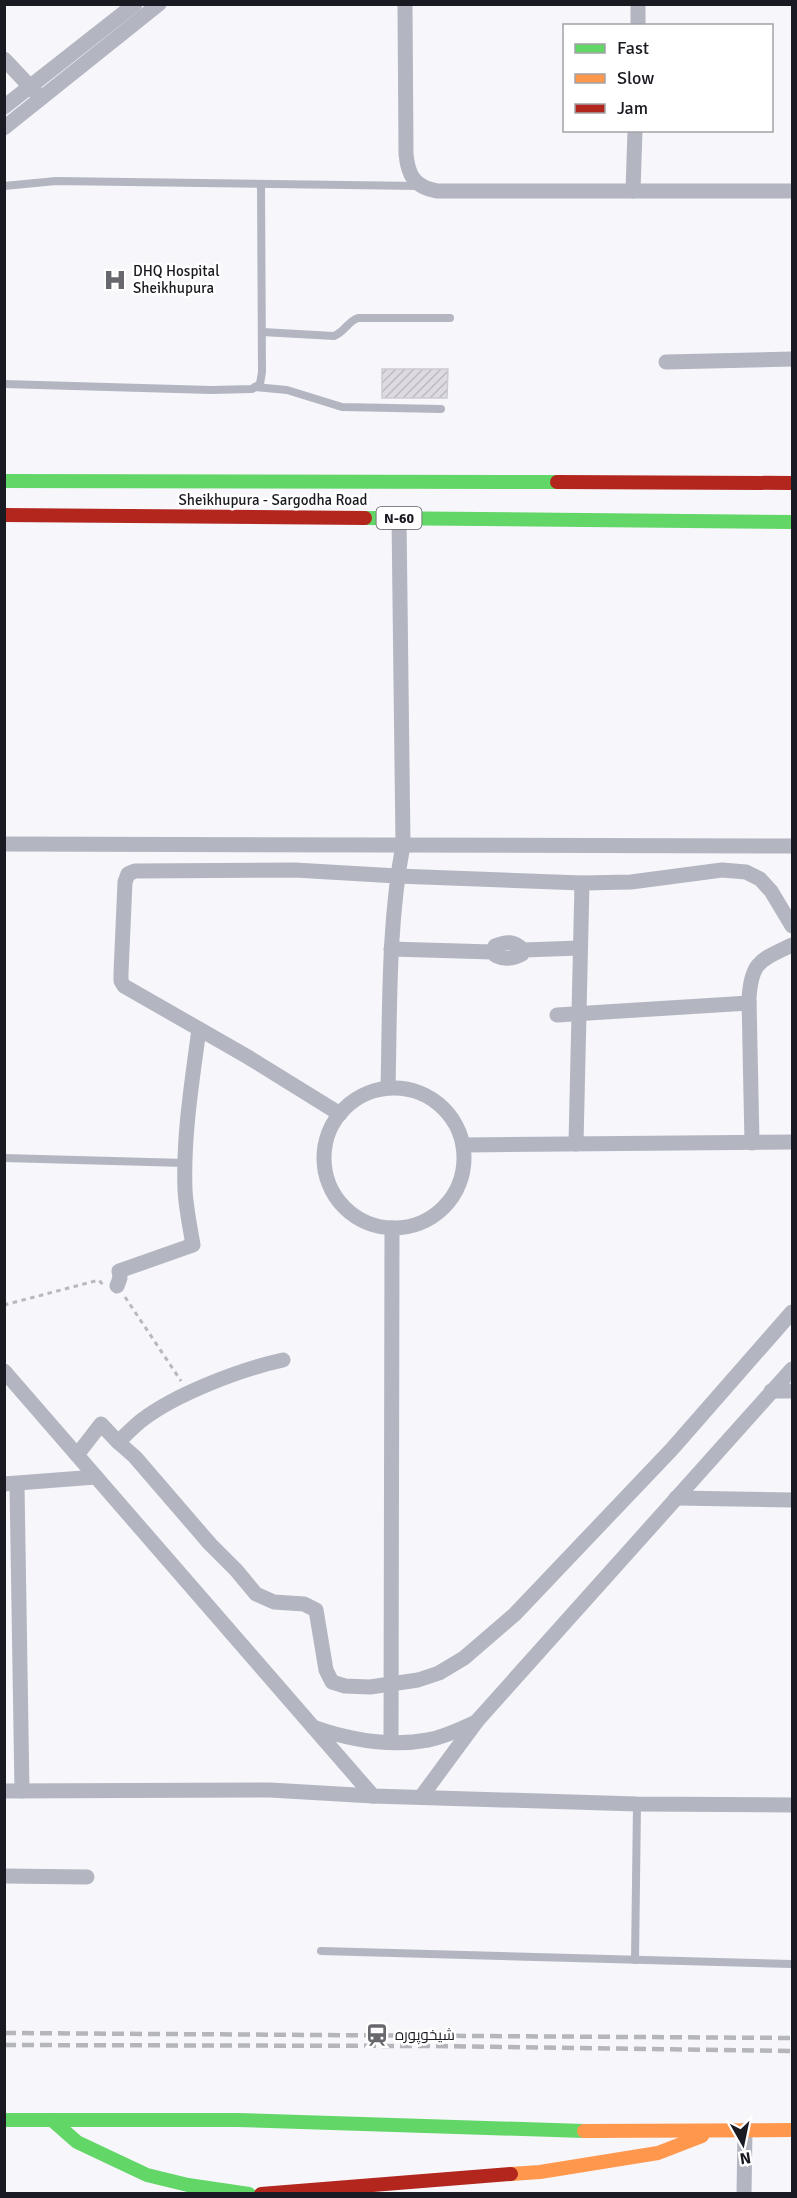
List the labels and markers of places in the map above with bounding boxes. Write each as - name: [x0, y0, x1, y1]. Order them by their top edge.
- place label: DHQ Hospital Sheikhupura: [133, 262, 220, 297]
- hospital icon: DHQ Hospital Sheikhupura: [102, 267, 128, 293]
- station icon: شیخوپورہ: [364, 2022, 390, 2048]
- place label: شیخوپورہ: [395, 2026, 455, 2045]

